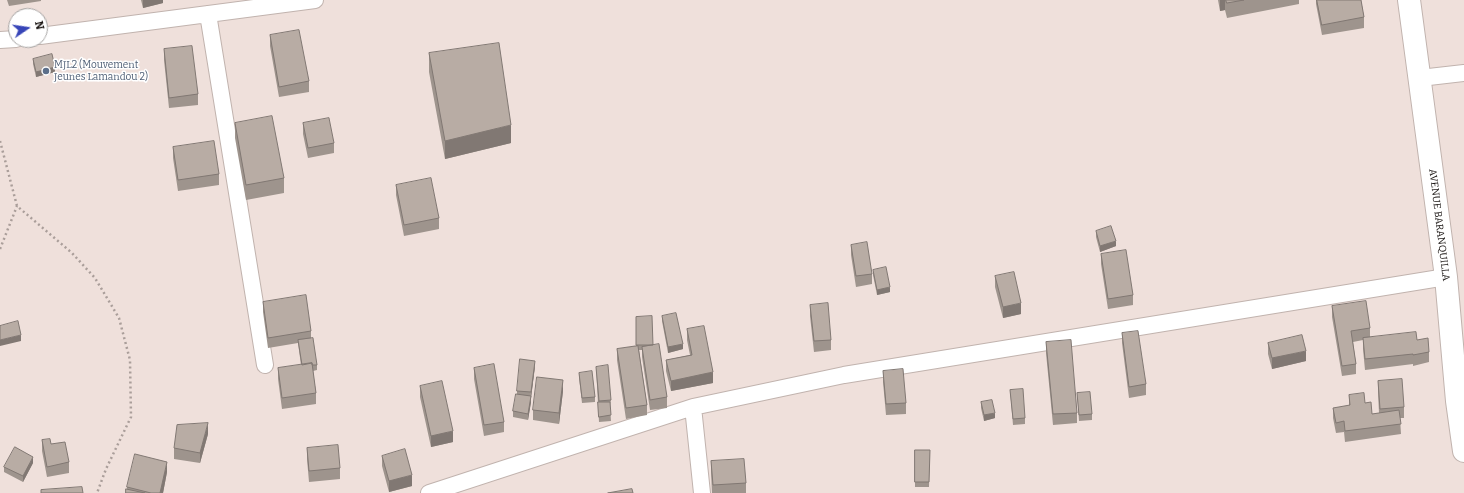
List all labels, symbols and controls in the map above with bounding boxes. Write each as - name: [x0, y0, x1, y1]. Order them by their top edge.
- north arrow: [8, 8, 48, 48]
- text: N: [32, 20, 46, 31]
- place label: MJL2 (Mouvement Jeunes Lamandou 2): [54, 59, 148, 82]
- marker: MJL2 (Mouvement Jeunes Lamandou 2): [41, 66, 51, 76]
- street label: AVENUE BARANQUILLA: [1426, 168, 1452, 282]

